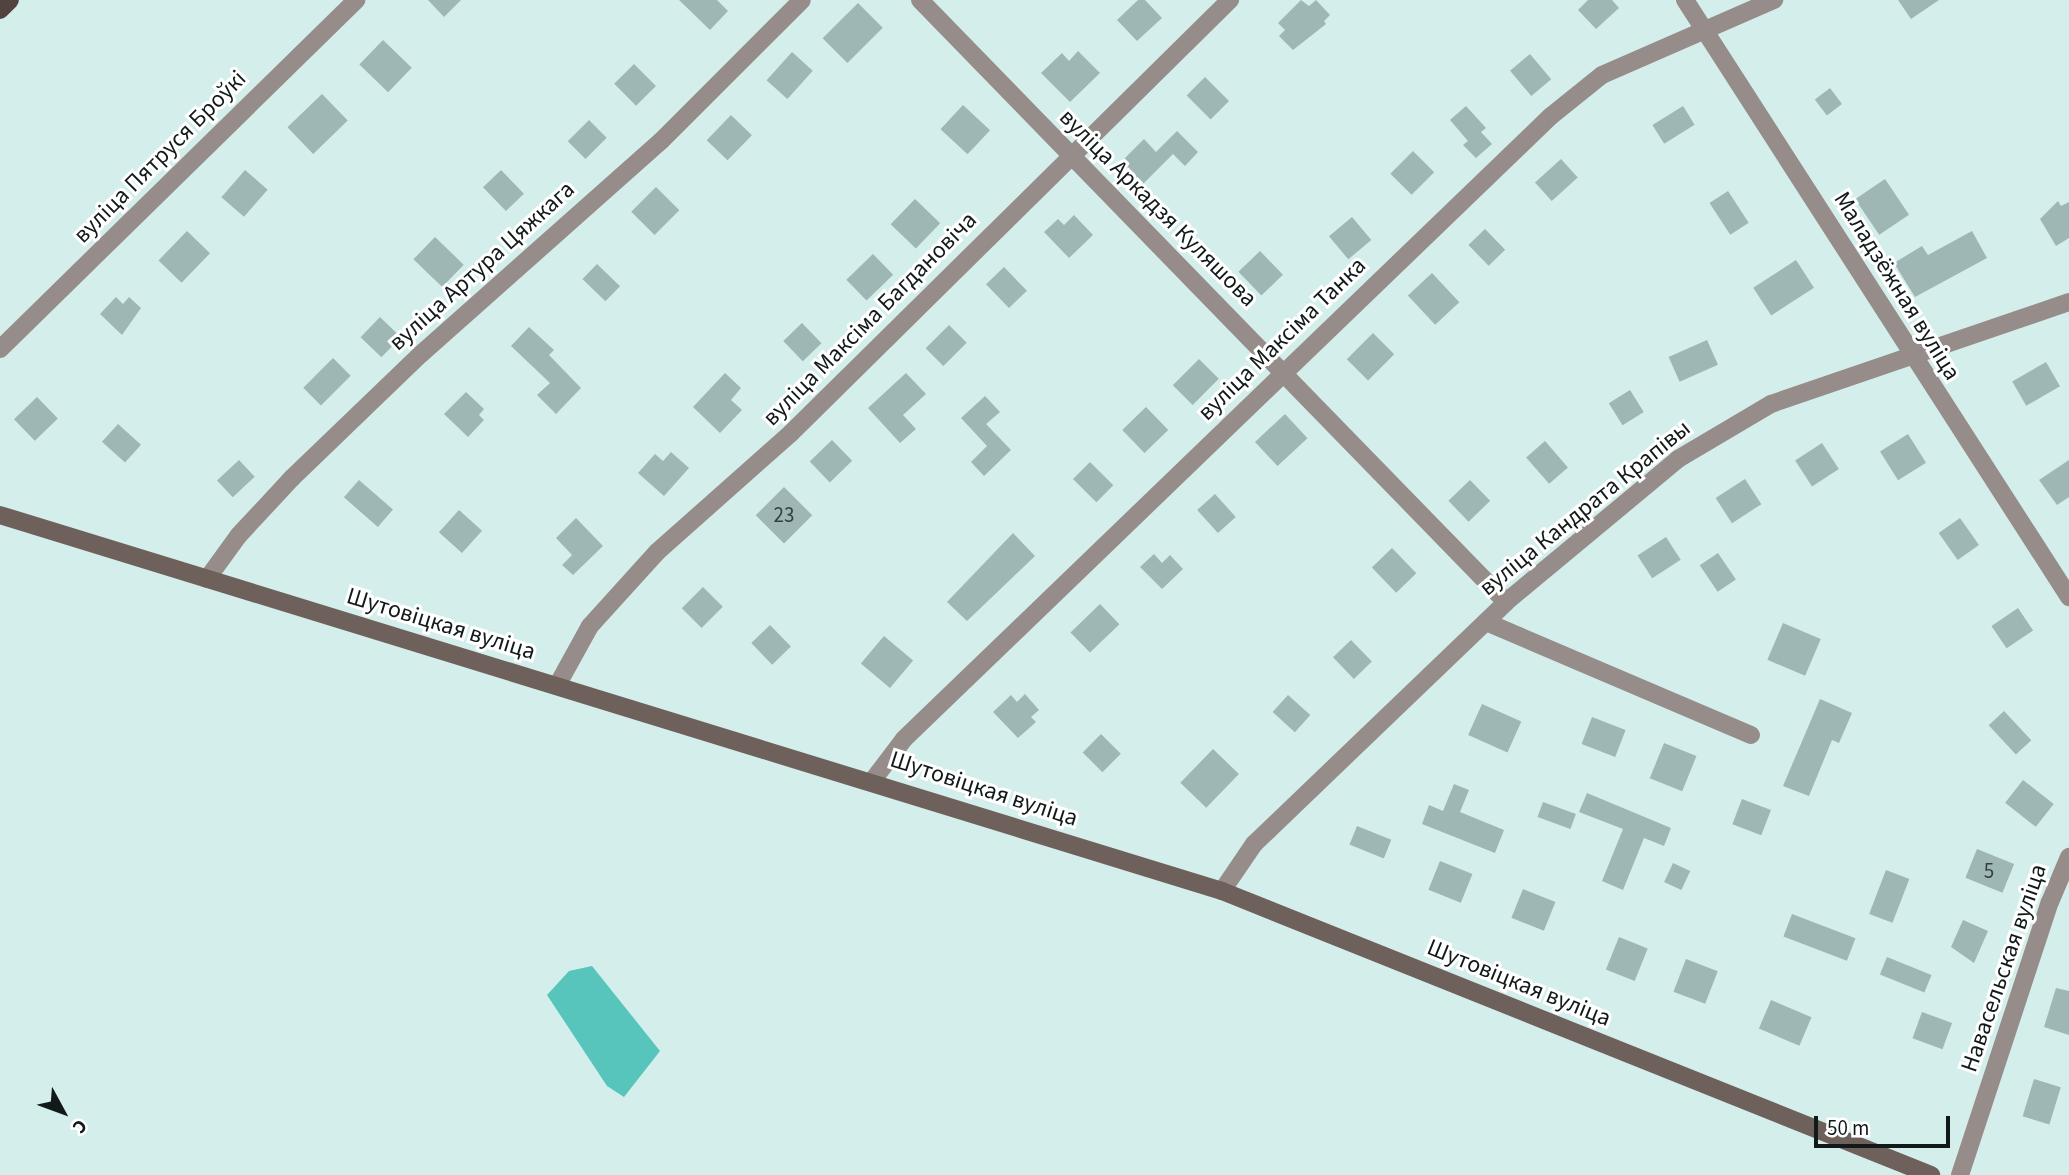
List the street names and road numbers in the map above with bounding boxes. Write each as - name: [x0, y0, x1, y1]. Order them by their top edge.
- street label: вуліца Пятруся Броўкі: [68, 65, 252, 249]
- street label: вуліца Аркадзя Куляшова: [1053, 103, 1263, 313]
- street label: вуліца Артура Цяжкага: [383, 175, 581, 357]
- street label: Маладзёжная вуліца: [1827, 187, 1967, 385]
- street label: вуліца Максіма Багдановіча: [757, 206, 983, 432]
- street label: вуліца Максіма Танка: [1192, 251, 1372, 427]
- street label: вуліца Кандрата Крапівы: [1474, 414, 1696, 602]
- street label: Шутовіцкая вуліца: [343, 582, 539, 666]
- street label: Шутовіцкая вуліца: [886, 745, 1082, 833]
- street label: Навасельская вуліца: [1955, 860, 2053, 1076]
- street label: Шутовіцкая вуліца: [1423, 933, 1615, 1033]

